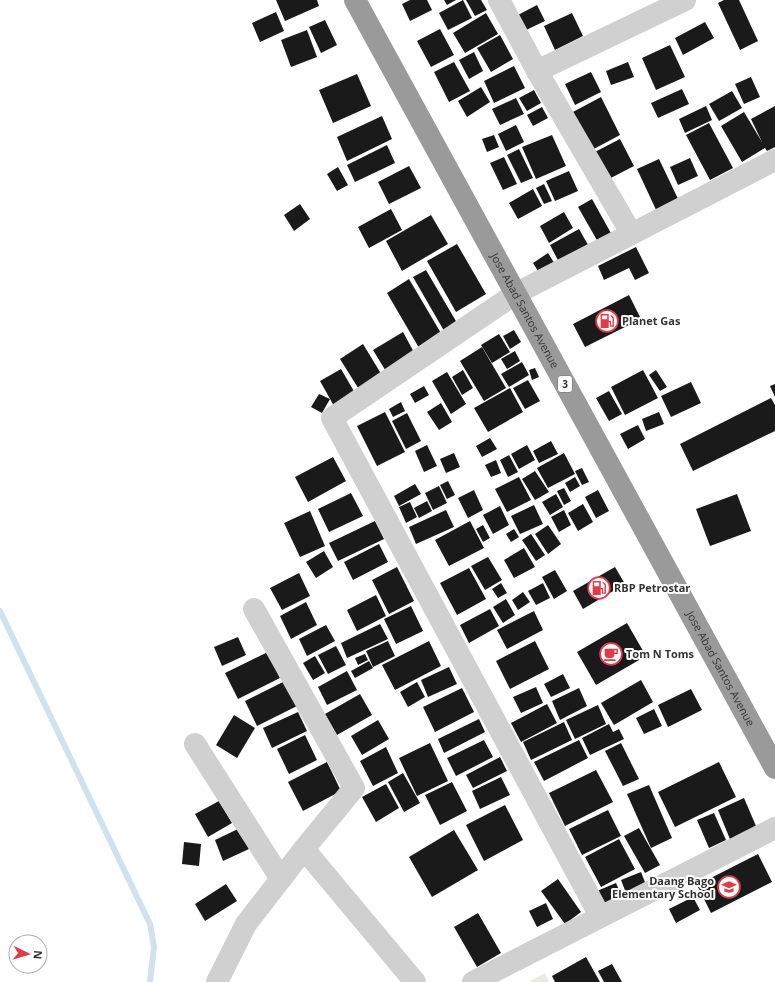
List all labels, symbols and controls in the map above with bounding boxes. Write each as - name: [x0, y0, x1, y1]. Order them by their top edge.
- street label: Jose Abad Santos Avenue: [487, 249, 563, 371]
- fuel station icon: Planet Gas: [594, 308, 620, 334]
- place label: Planet Gas: [622, 313, 681, 328]
- road number: 3: [558, 376, 572, 392]
- fuel station icon: RBP Petrostar: [586, 575, 612, 601]
- place label: RBP Petrostar: [614, 580, 690, 595]
- street label: Jose Abad Santos Avenue: [683, 607, 759, 729]
- cafe icon: Tom N Toms: [598, 641, 624, 667]
- place label: Tom N Toms: [626, 646, 695, 661]
- place label: Daang Bago Elementary School: [612, 873, 714, 901]
- school or university icon: Daang Bago Elementary School: [716, 874, 742, 900]
- north arrow: [8, 934, 48, 974]
- text: N: [31, 950, 46, 960]

